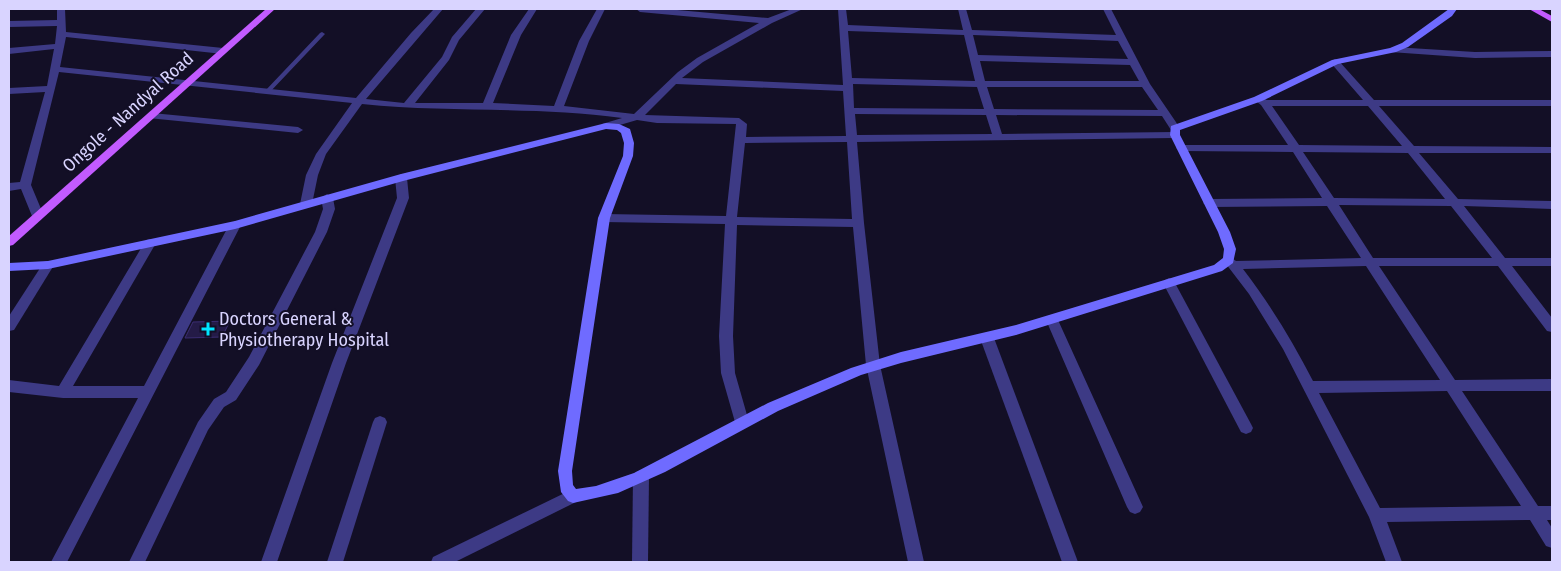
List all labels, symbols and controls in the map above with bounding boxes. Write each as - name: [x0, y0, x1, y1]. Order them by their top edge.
- street label: Ongole - Nandyal Road: [58, 47, 198, 177]
- place label: Doctors General & Physiotherapy Hospital: [219, 308, 389, 351]
- marker: Doctors General & Physiotherapy Hospital: [201, 322, 215, 336]

